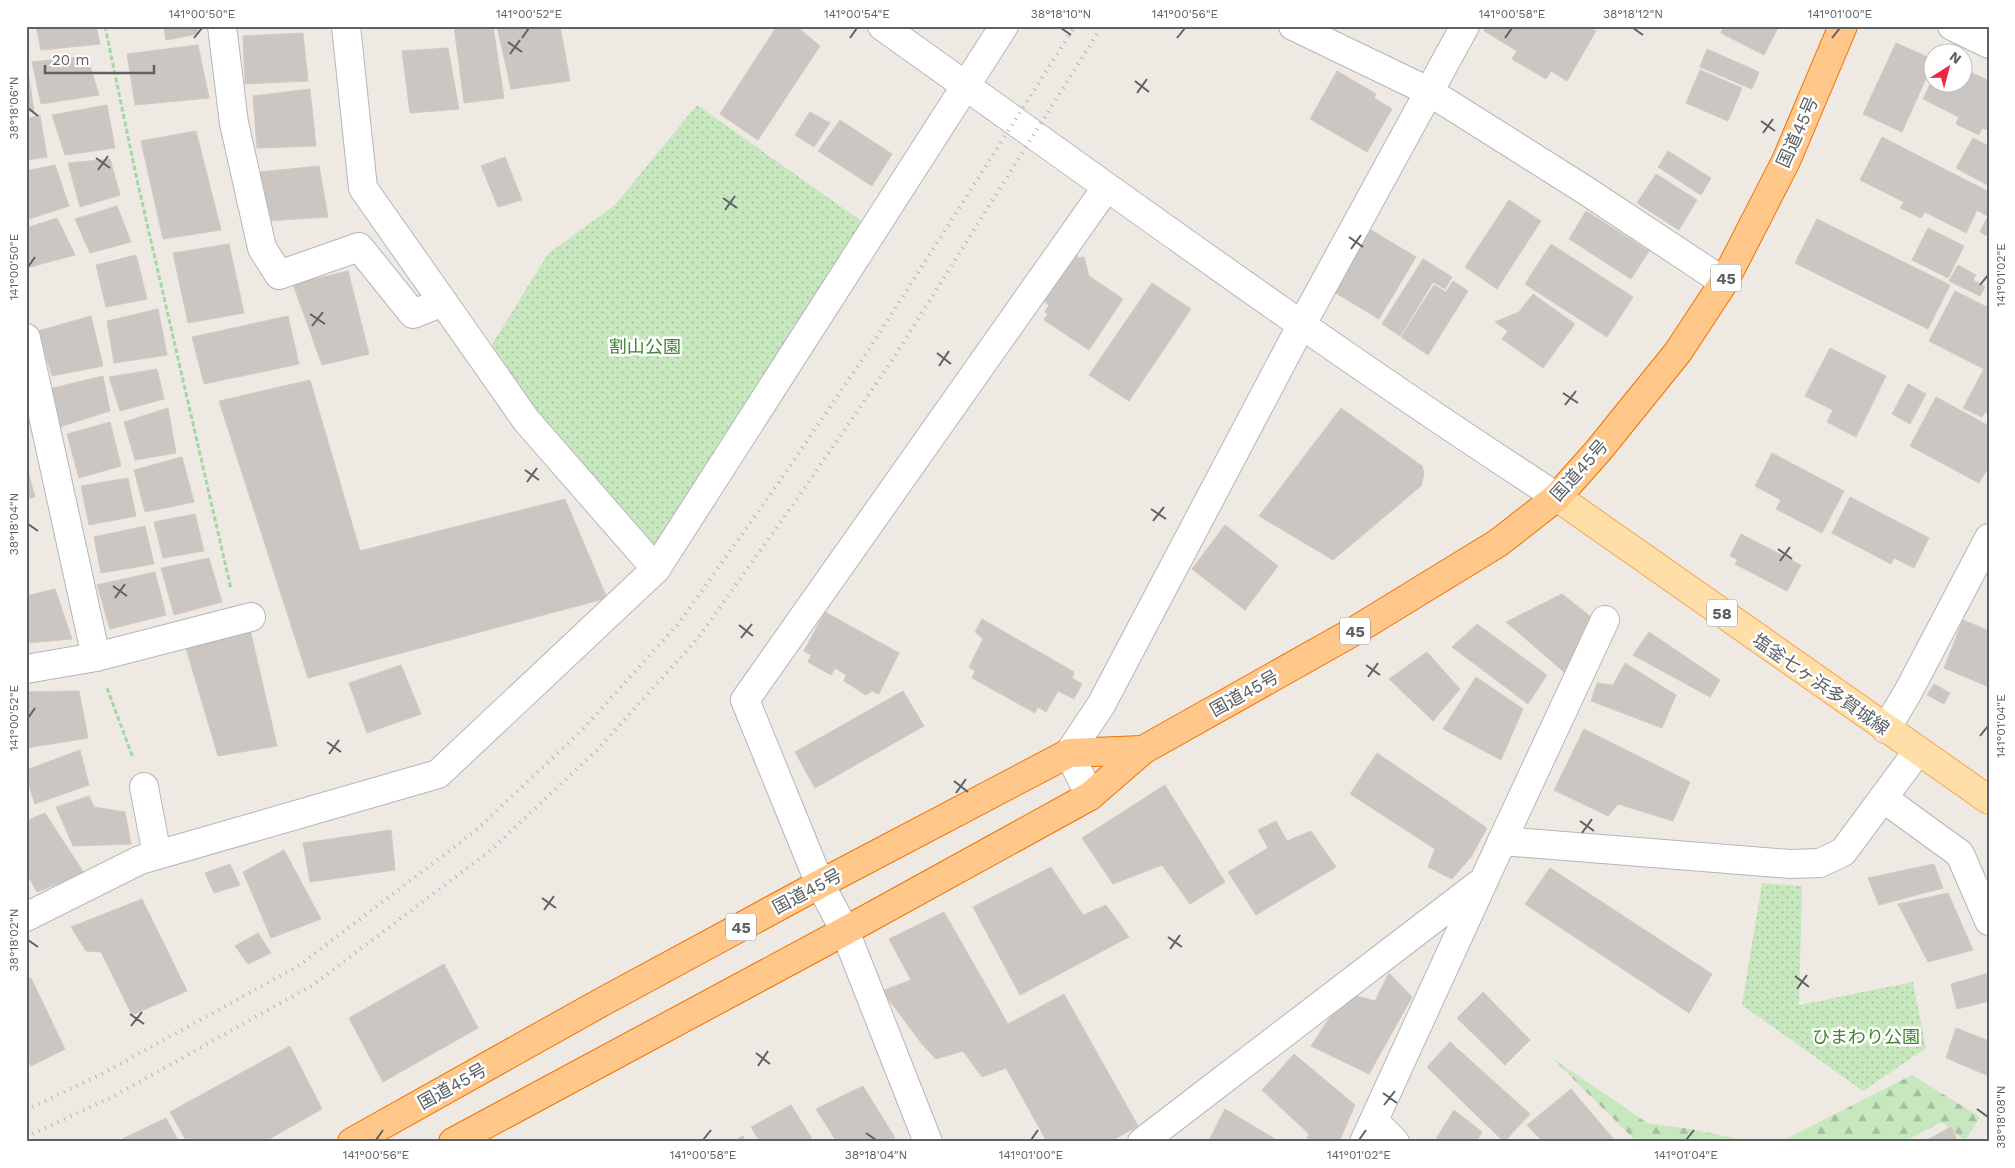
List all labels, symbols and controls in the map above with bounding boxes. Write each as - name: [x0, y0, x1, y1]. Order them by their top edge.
- text: 141°00'50"E: [169, 7, 236, 21]
- text: 141°00'52"E: [496, 7, 562, 21]
- text: 141°00'54"E: [824, 7, 890, 21]
- text: 38°18'10"N: [1031, 7, 1091, 21]
- text: 141°00'56"E: [1152, 7, 1219, 21]
- text: 141°00'58"E: [1479, 7, 1546, 21]
- text: 38°18'12"N: [1603, 7, 1663, 21]
- text: 141°01'00"E: [1808, 7, 1873, 21]
- scale bar: [45, 42, 154, 74]
- north arrow: [1922, 42, 1972, 92]
- text: N: [1947, 48, 1965, 67]
- text: 20 m: [52, 51, 90, 69]
- text: 38°18'06"N: [7, 76, 21, 140]
- street label: 国道45号: [1772, 93, 1822, 171]
- text: 141°00'50"E: [7, 233, 21, 300]
- text: 141°01'02"E: [1994, 243, 2008, 307]
- road number: 45: [1711, 264, 1741, 292]
- park label: 割山公園: [609, 336, 681, 357]
- street label: 国道45号: [1546, 435, 1612, 505]
- text: 38°18'04"N: [7, 493, 21, 555]
- road number: 58: [1707, 600, 1737, 626]
- road number: 45: [1340, 618, 1370, 644]
- street label: 塩釜七ヶ浜多賀城線: [1749, 629, 1893, 739]
- street label: 国道45号: [1206, 666, 1282, 720]
- text: 141°00'52"E: [7, 685, 21, 751]
- text: 141°01'04"E: [1994, 694, 2008, 758]
- street label: 国道45号: [769, 864, 845, 918]
- text: 38°18'02"N: [7, 909, 21, 971]
- road number: 45: [726, 914, 756, 940]
- park label: ひまわり公園: [1812, 1026, 1920, 1047]
- street label: 国道45号: [414, 1059, 490, 1113]
- text: 38°18'08"N: [1994, 1085, 2008, 1149]
- text: 141°00'56"E: [343, 1148, 410, 1162]
- text: 141°00'58"E: [670, 1148, 737, 1162]
- text: 38°18'04"N: [845, 1148, 907, 1162]
- text: 141°01'00"E: [999, 1148, 1064, 1162]
- text: 141°01'02"E: [1327, 1148, 1391, 1162]
- text: 141°01'04"E: [1654, 1148, 1718, 1162]

